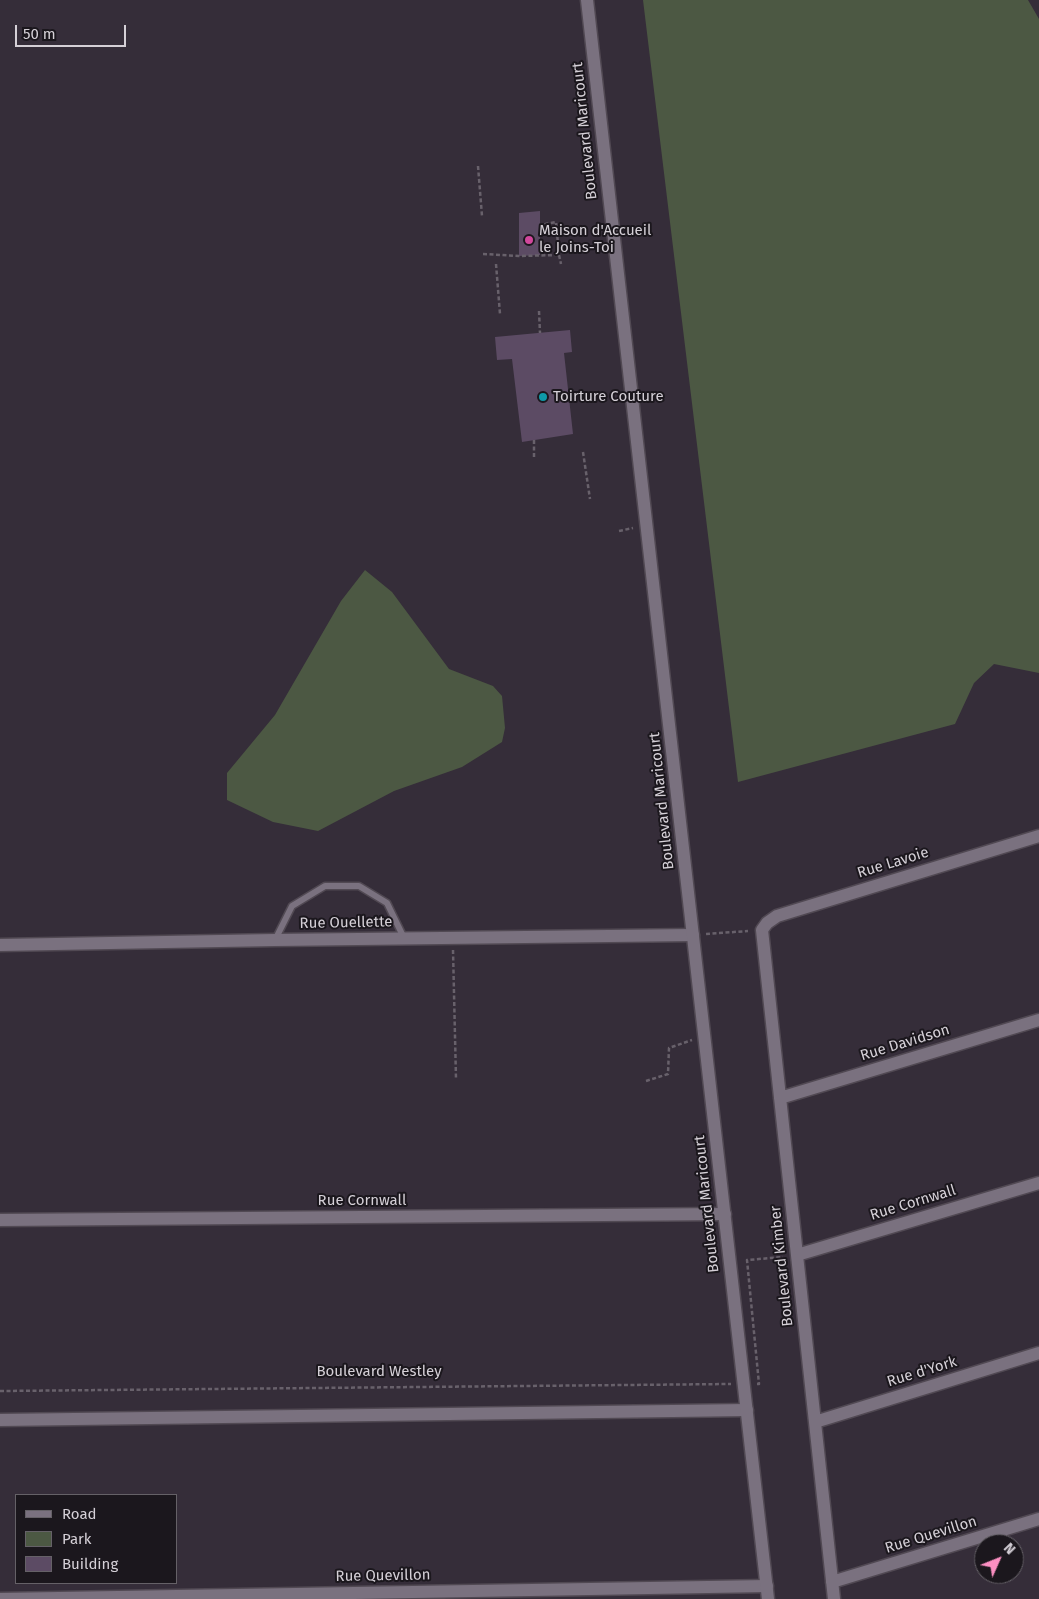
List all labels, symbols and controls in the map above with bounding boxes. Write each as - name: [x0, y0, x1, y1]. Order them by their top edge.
- scale bar: [18, 15, 129, 47]
- text: 50 m: [23, 25, 56, 43]
- street label: Boulevard Maricourt: [569, 61, 601, 201]
- place label: Maison d'Accueil le Joins-Toi: [539, 222, 651, 257]
- marker: Maison d'Accueil le Joins-Toi: [523, 234, 535, 246]
- place label: Toirture Couture: [553, 388, 664, 406]
- marker: Toirture Couture: [537, 391, 549, 403]
- street label: Boulevard Maricourt: [646, 731, 678, 871]
- street label: Rue Lavoie: [855, 844, 931, 882]
- street label: Rue Ouellette: [299, 913, 393, 933]
- street label: Rue Davidson: [858, 1021, 952, 1065]
- street label: Boulevard Maricourt: [691, 1134, 723, 1274]
- street label: Rue Cornwall: [868, 1181, 958, 1225]
- street label: Rue Cornwall: [318, 1192, 406, 1210]
- street label: Boulevard Kimber: [767, 1205, 797, 1327]
- street label: Rue d'York: [885, 1353, 959, 1391]
- street label: Boulevard Westley: [316, 1363, 442, 1381]
- legend: [15, 1494, 178, 1584]
- text: Road: [62, 1505, 97, 1523]
- street label: Rue Quevillon: [883, 1512, 979, 1558]
- text: Park: [62, 1530, 92, 1548]
- north arrow: [974, 1534, 1024, 1584]
- text: N: [1000, 1540, 1019, 1558]
- text: Building: [62, 1555, 118, 1573]
- street label: Rue Quevillon: [335, 1566, 431, 1586]

